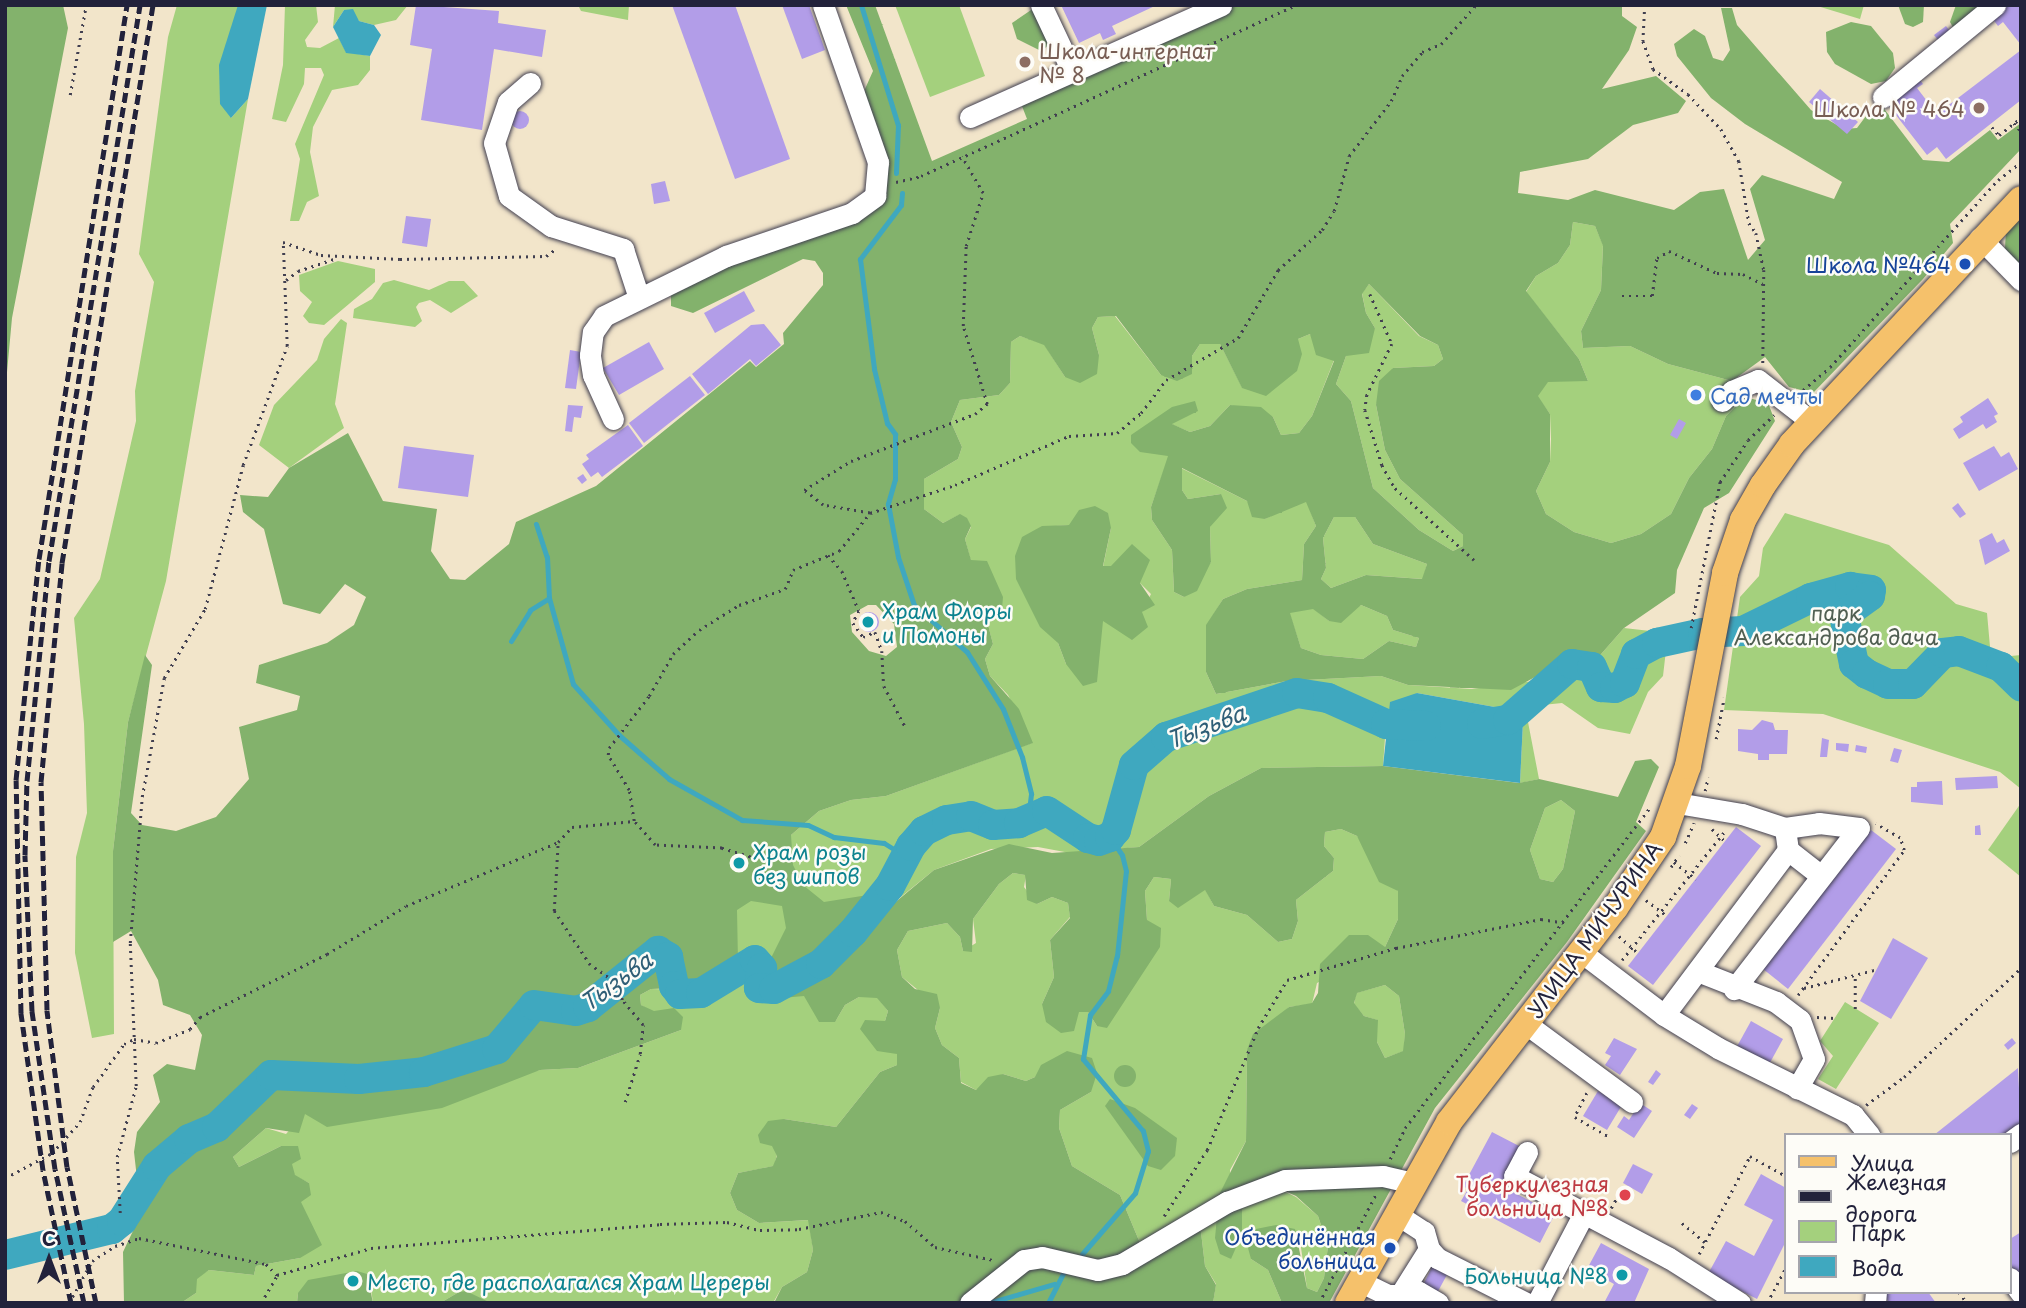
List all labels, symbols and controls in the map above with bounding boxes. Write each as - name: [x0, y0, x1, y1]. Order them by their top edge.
- place label: Школа-интернат № 8: [1039, 37, 1215, 87]
- marker: Школа-интернат № 8: [1017, 54, 1033, 70]
- place label: Школа № 464: [1812, 95, 1965, 121]
- marker: Школа № 464: [1971, 100, 1987, 116]
- place label: Школа №464: [1805, 251, 1951, 277]
- marker: Школа №464: [1957, 256, 1973, 272]
- place label: Сад мечты: [1710, 382, 1823, 408]
- marker: Сад мечты: [1688, 387, 1704, 403]
- place label: Храм Флоры и Помоны: [882, 597, 1012, 647]
- park label: парк Александрова дача: [1734, 599, 1938, 649]
- marker: Храм Флоры и Помоны: [860, 614, 876, 630]
- water label: Тызьва: [1163, 698, 1249, 754]
- street label: УЛИЦА МИЧУРИНА: [1521, 835, 1667, 1023]
- place label: Храм розы без шипов: [753, 838, 867, 888]
- marker: Храм розы без шипов: [731, 855, 747, 871]
- water label: Тызьва: [575, 946, 657, 1016]
- legend: [1784, 1133, 2012, 1294]
- text: Улица: [1851, 1146, 1914, 1178]
- text: Железная дорога: [1846, 1165, 1947, 1229]
- place label: Туберкулезная больница №8: [1456, 1170, 1609, 1220]
- marker: Туберкулезная больница №8: [1615, 1185, 1635, 1205]
- text: Парк: [1851, 1216, 1905, 1248]
- place label: Объединённая больница: [1224, 1223, 1376, 1273]
- north arrow: [14, 1224, 84, 1294]
- text: С: [42, 1224, 56, 1252]
- marker: Объединённая больница: [1382, 1240, 1398, 1256]
- text: Вода: [1851, 1251, 1903, 1283]
- place label: Больница №8: [1464, 1262, 1608, 1288]
- marker: Больница №8: [1614, 1267, 1630, 1283]
- place label: Место, где располагался Храм Цереры: [367, 1268, 774, 1294]
- marker: Место, где располагался Храм Цереры: [345, 1273, 361, 1289]

